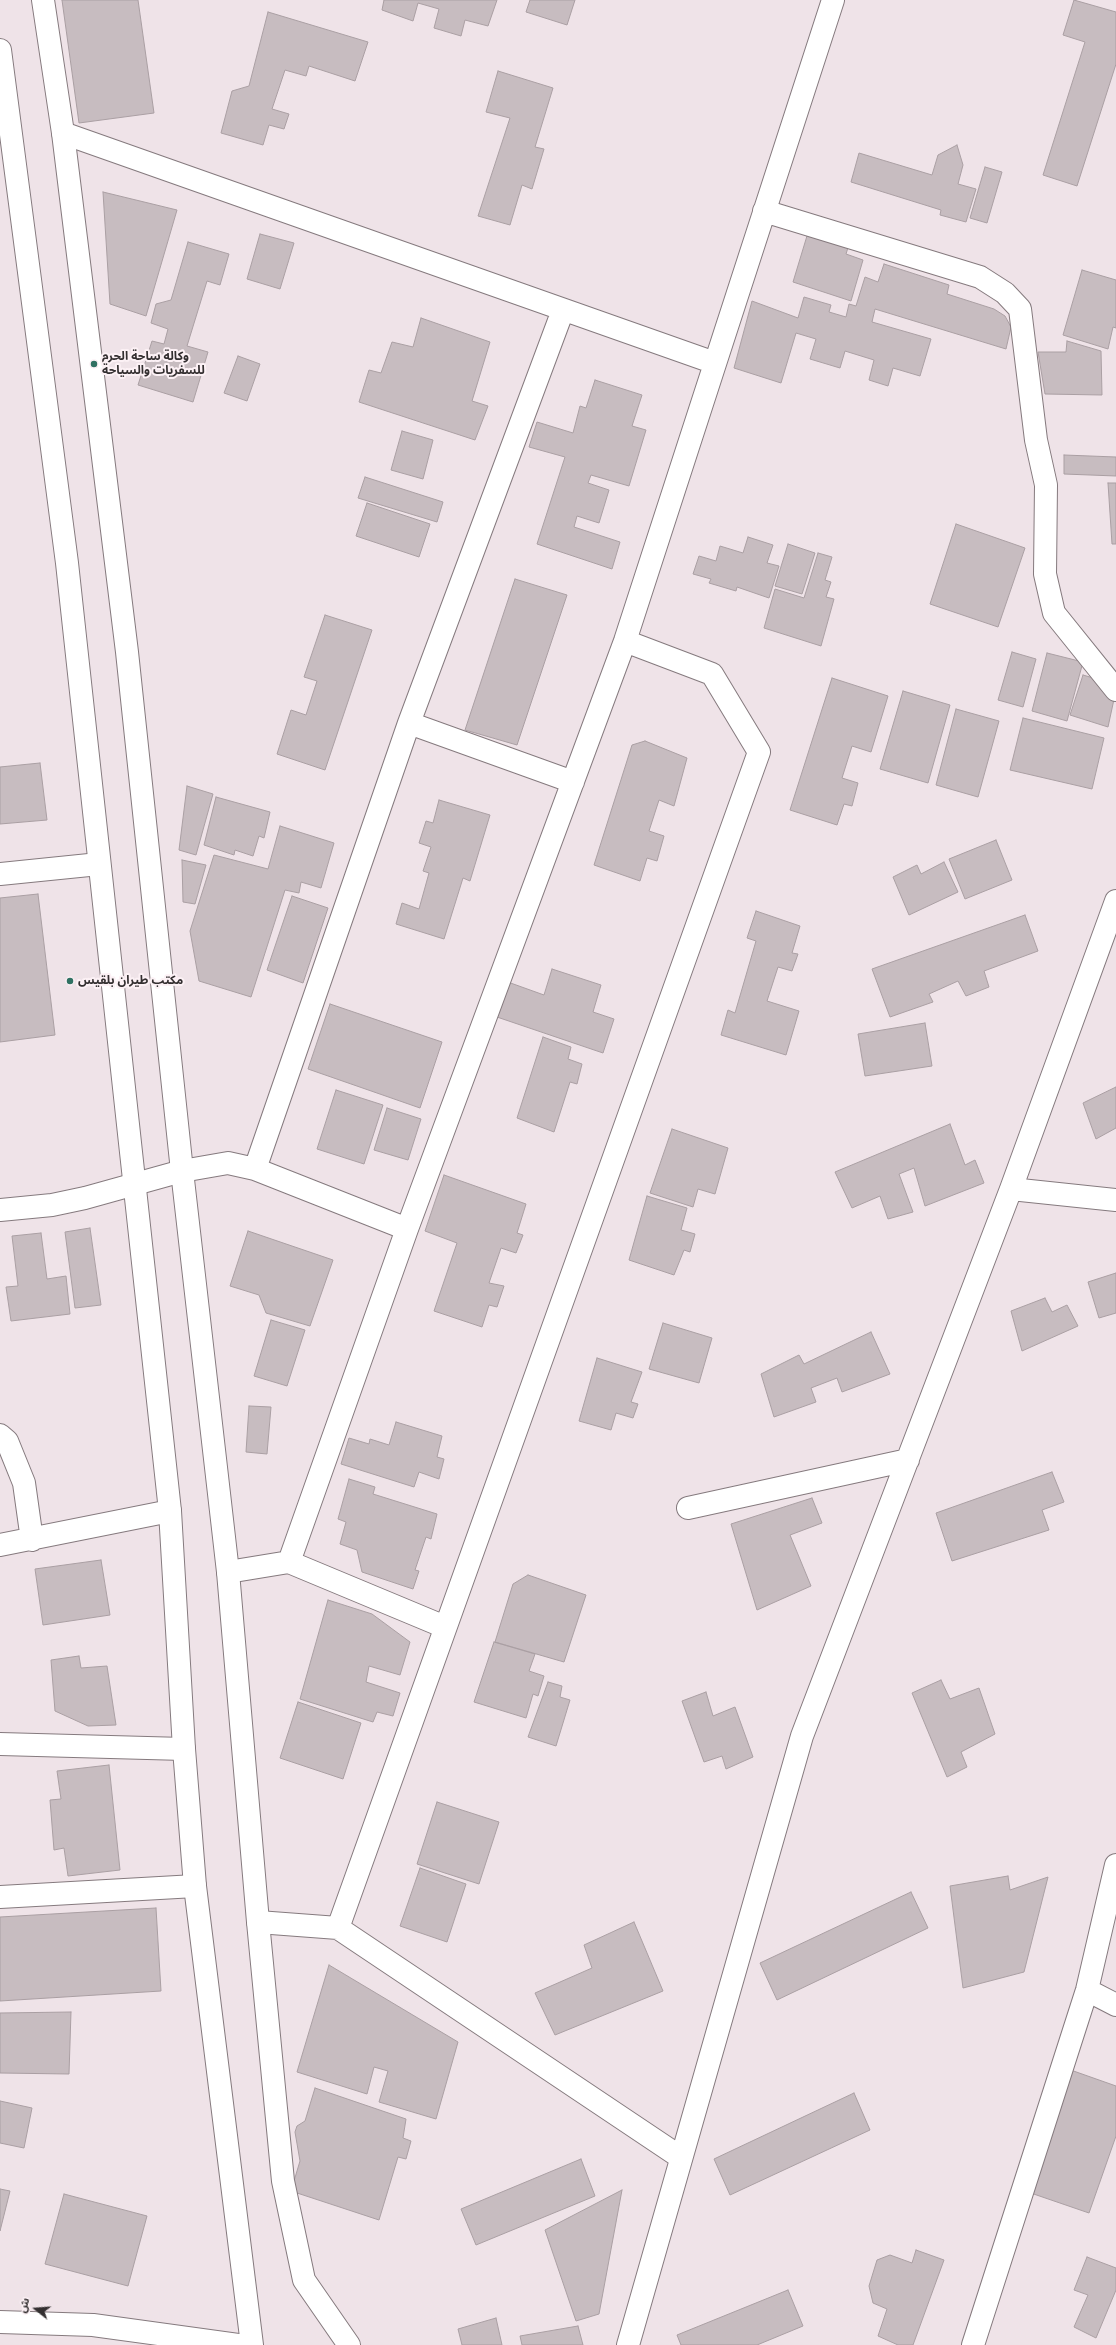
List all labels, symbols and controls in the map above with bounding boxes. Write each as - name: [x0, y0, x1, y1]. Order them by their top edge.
- place label: وكالة ساحة الحرم للسفريات والسياحة: [102, 350, 205, 378]
- marker: وكالة ساحة الحرم للسفريات والسياحة: [89, 359, 99, 369]
- place label: مكتب طيران بلقيس: [78, 974, 183, 988]
- marker: مكتب طيران بلقيس: [65, 976, 75, 986]
- north arrow: [16, 2289, 56, 2329]
- text: ش: [16, 2296, 32, 2314]

